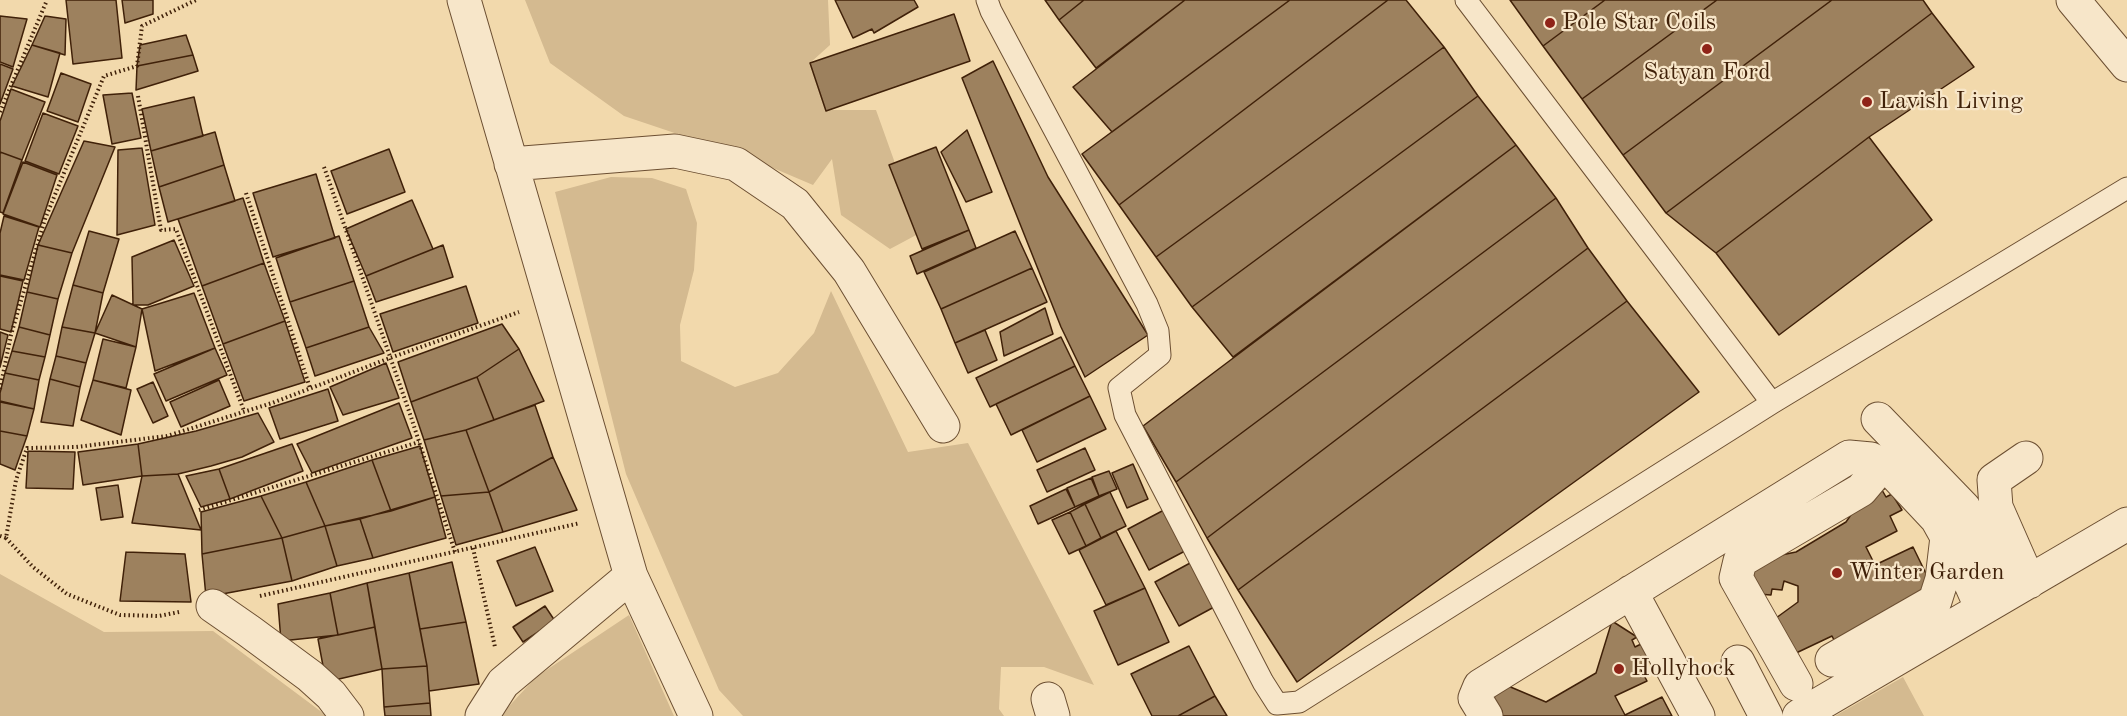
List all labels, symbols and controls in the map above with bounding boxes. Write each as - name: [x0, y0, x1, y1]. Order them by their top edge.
- place label: Pole Star Coils: [1562, 9, 1716, 37]
- marker: Pole Star Coils: [1543, 16, 1557, 30]
- marker: Satyan Ford: [1700, 42, 1714, 56]
- place label: Satyan Ford: [1643, 59, 1771, 87]
- place label: Lavish Living: [1879, 88, 2023, 116]
- marker: Lavish Living: [1860, 95, 1874, 109]
- place label: Winter Garden: [1849, 559, 2005, 587]
- marker: Winter Garden: [1830, 566, 1844, 580]
- place label: Hollyhock: [1631, 655, 1735, 683]
- marker: Hollyhock: [1612, 662, 1626, 676]

